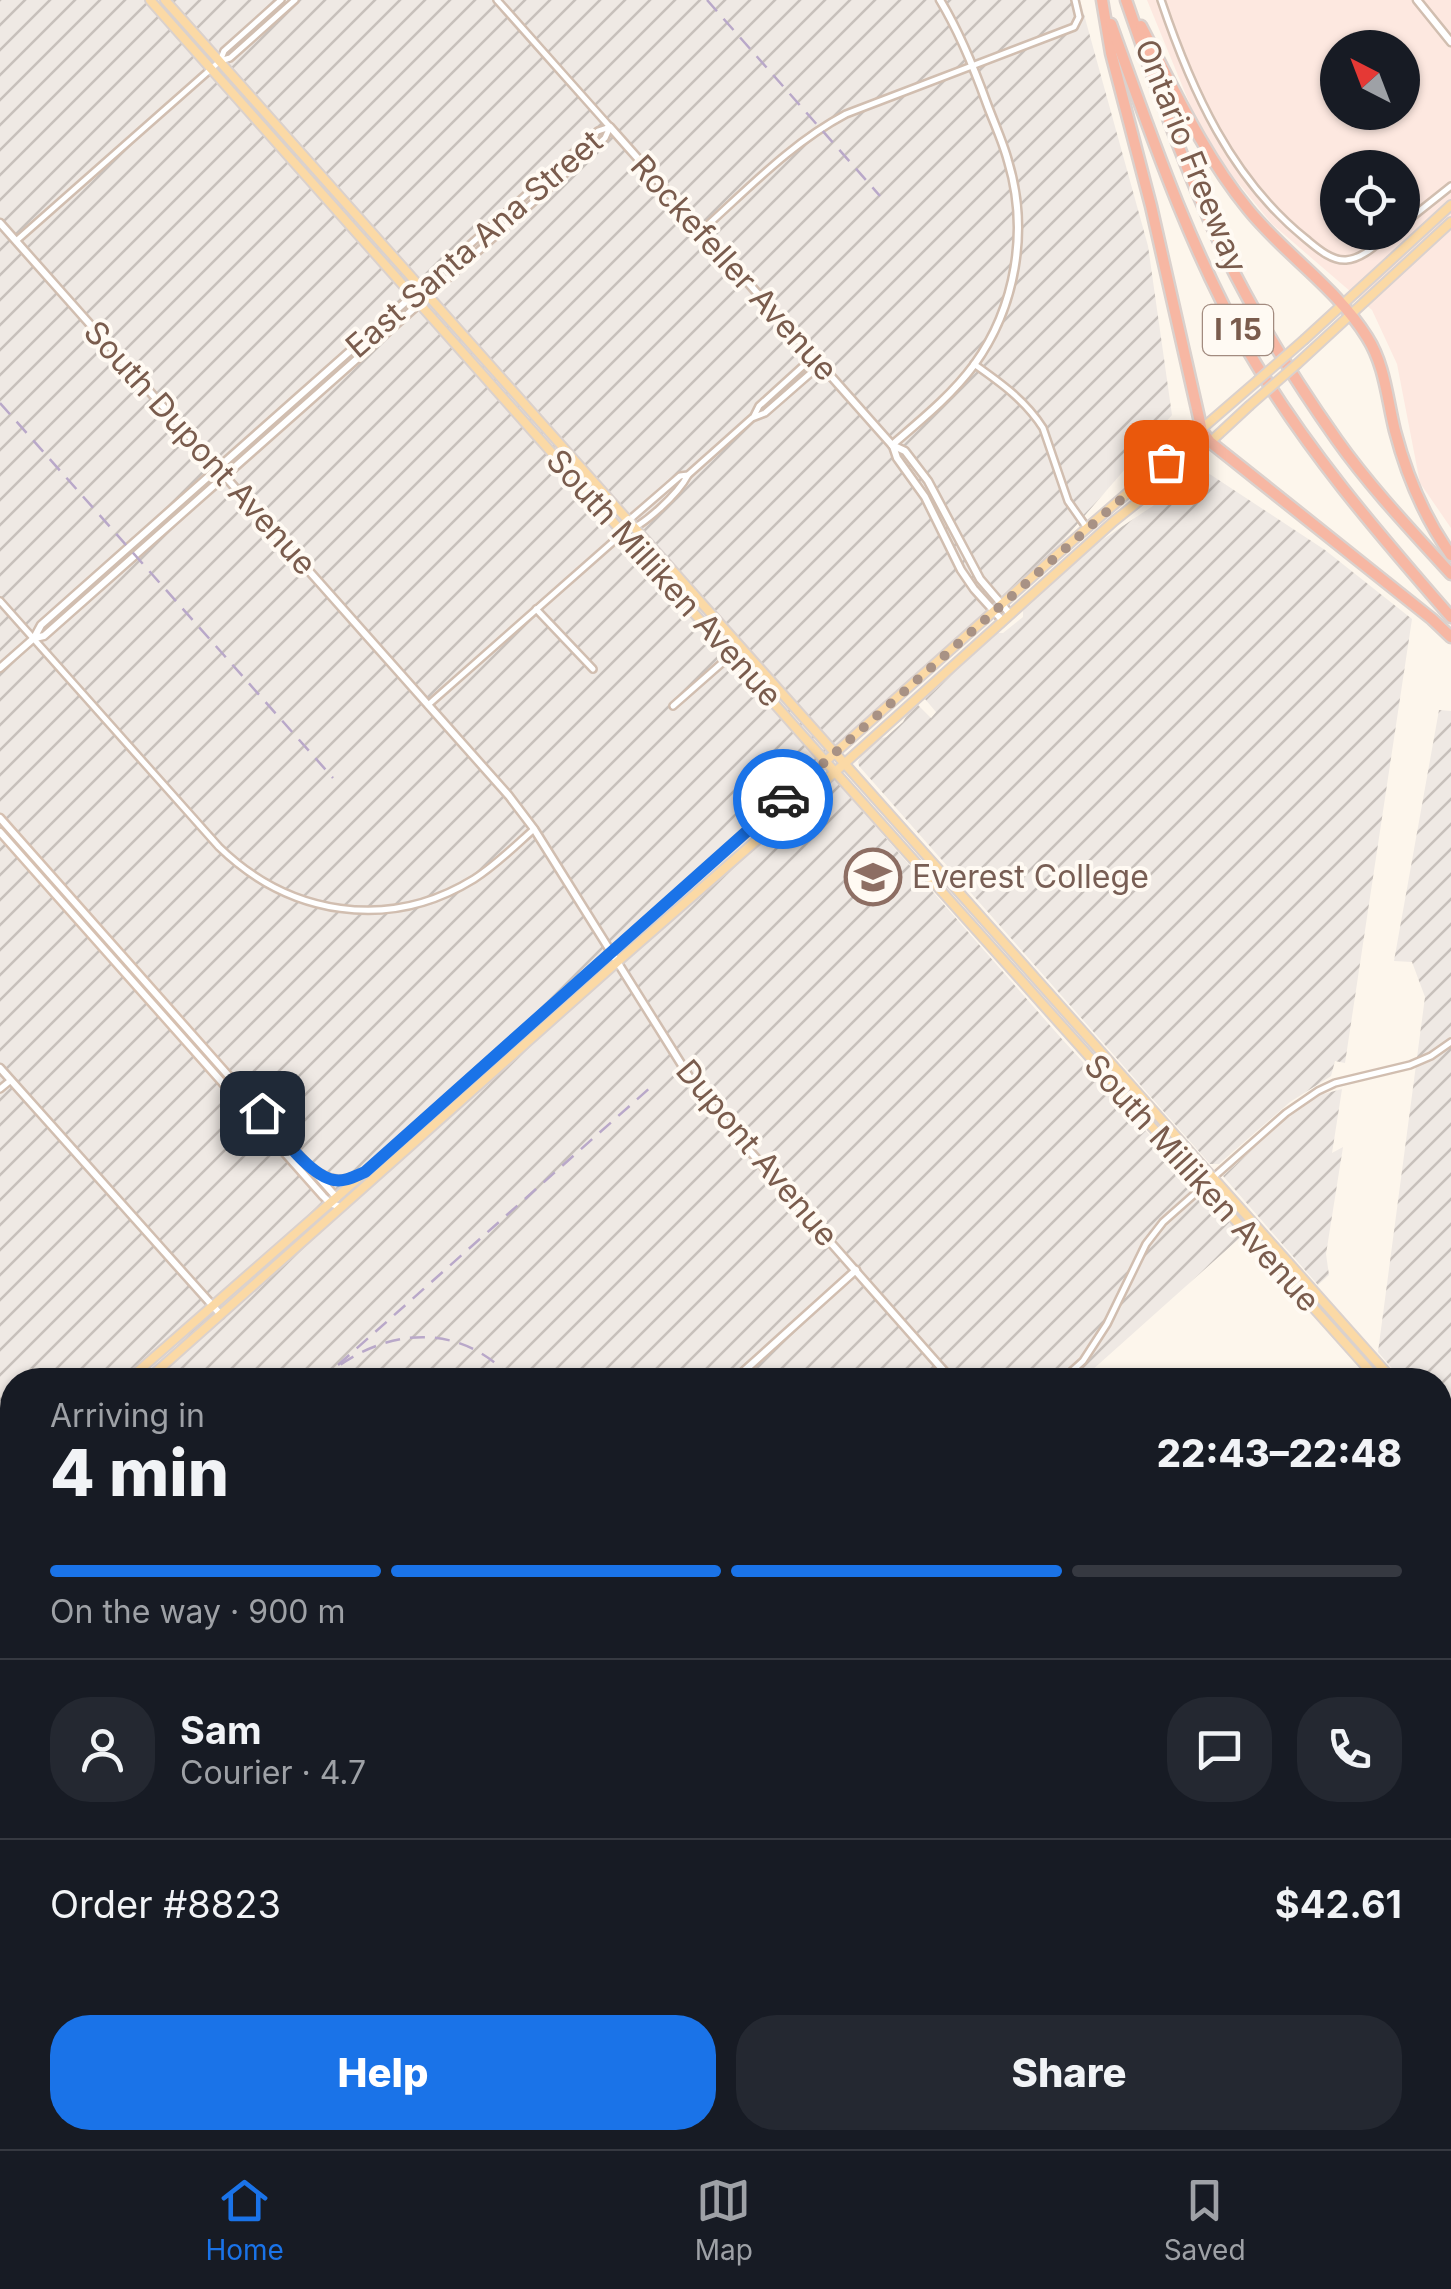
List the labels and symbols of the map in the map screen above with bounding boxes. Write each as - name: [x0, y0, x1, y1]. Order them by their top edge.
- north arrow: [1320, 30, 1420, 130]
- street label: Ontario Freeway: [1127, 33, 1256, 278]
- street label: East Santa Ana Street: [338, 122, 610, 366]
- street label: Rockefeller Avenue: [623, 147, 846, 389]
- road number: I 15: [1203, 305, 1273, 355]
- street label: South Dupont Avenue: [76, 313, 325, 583]
- pin: [1124, 420, 1209, 505]
- street label: South Milliken Avenue: [539, 441, 790, 714]
- courier: [733, 749, 833, 849]
- school or university icon: Everest College: [843, 847, 903, 907]
- place label: Everest College: [912, 857, 1149, 896]
- street label: South Milliken Avenue: [1077, 1046, 1328, 1319]
- street label: Dupont Avenue: [668, 1051, 847, 1254]
- pin: [220, 1071, 305, 1156]

